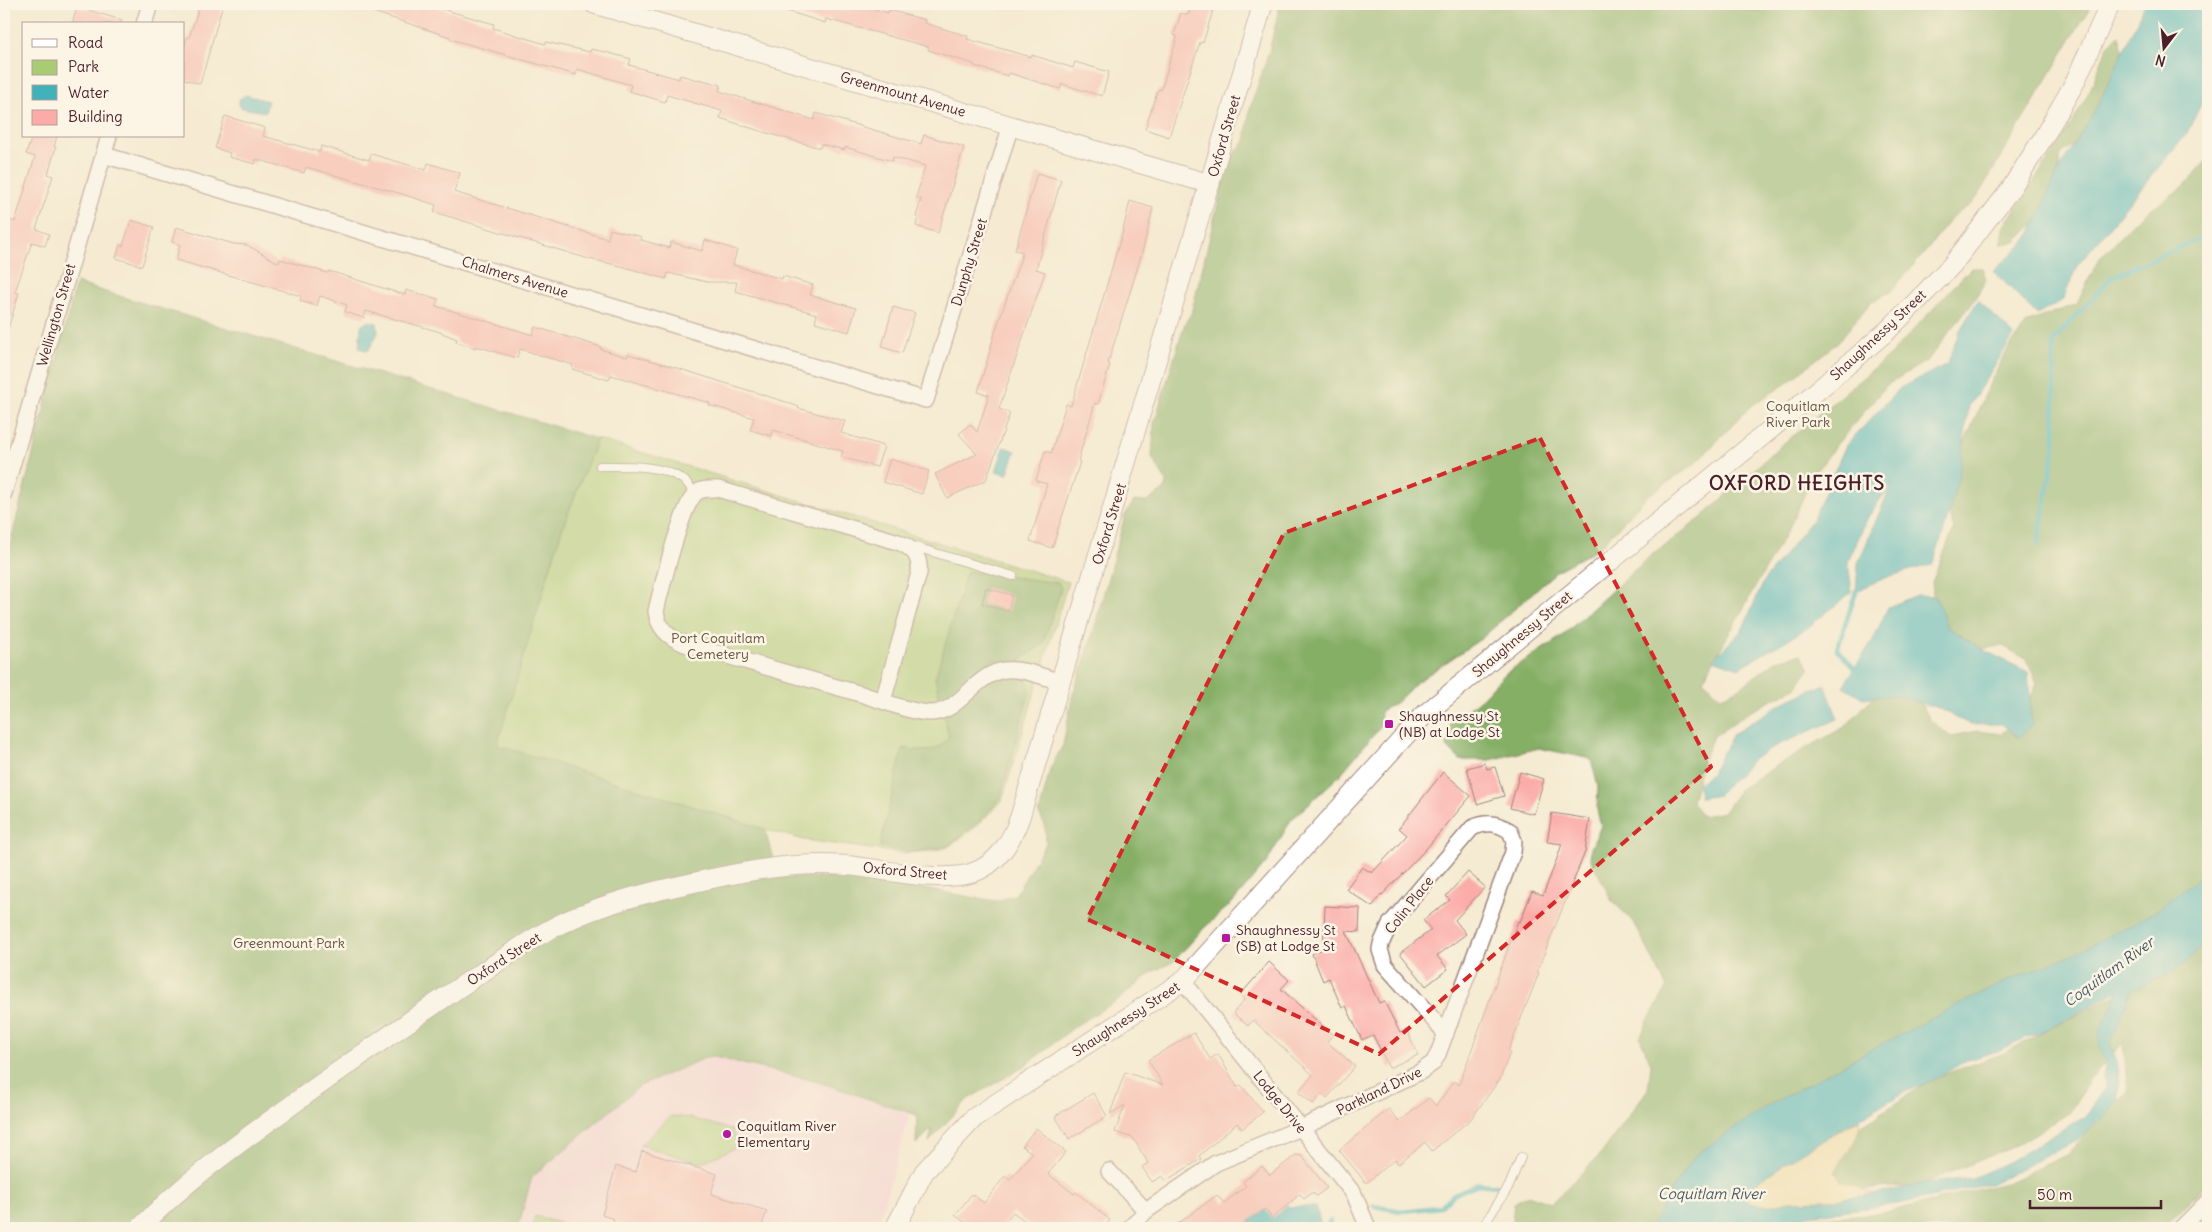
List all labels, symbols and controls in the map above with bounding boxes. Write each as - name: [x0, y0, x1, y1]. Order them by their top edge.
- legend: [22, 22, 185, 138]
- north arrow: [2140, 22, 2190, 72]
- text: Road: [68, 33, 103, 52]
- text: N: [2153, 51, 2168, 70]
- text: Park: [68, 57, 99, 76]
- street label: Greenmount Avenue: [838, 67, 968, 121]
- text: Water: [68, 83, 109, 102]
- street label: Oxford Street: [1204, 93, 1244, 179]
- text: Building: [68, 107, 123, 126]
- street label: Dunphy Street: [947, 216, 991, 308]
- street label: Chalmers Avenue: [459, 252, 571, 302]
- street label: Wellington Street: [33, 261, 79, 369]
- street label: Shaughnessy Street: [1826, 286, 1930, 384]
- park label: Coquitlam River Park: [1766, 397, 1830, 431]
- district label: OXFORD HEIGHTS: [1709, 471, 1885, 495]
- street label: Oxford Street: [1088, 481, 1130, 567]
- street label: Shaughnessy Street: [1468, 587, 1576, 681]
- park label: Port Coquitlam Cemetery: [671, 629, 765, 663]
- place label: Shaughnessy St (NB) at Lodge St: [1399, 707, 1500, 741]
- marker: Shaughnessy St (NB) at Lodge St: [1383, 718, 1395, 730]
- street label: Oxford Street: [862, 858, 948, 884]
- street label: Colin Place: [1381, 872, 1437, 938]
- place label: Shaughnessy St (SB) at Lodge St: [1236, 921, 1336, 955]
- street label: Oxford Street: [464, 928, 545, 990]
- water label: Coquitlam River: [2060, 931, 2159, 1011]
- marker: Shaughnessy St (SB) at Lodge St: [1220, 932, 1232, 944]
- park label: Greenmount Park: [233, 934, 345, 952]
- street label: Shaughnessy Street: [1069, 977, 1183, 1061]
- street label: Parkland Drive: [1333, 1063, 1425, 1119]
- street label: Lodge Drive: [1249, 1067, 1311, 1137]
- place label: Coquitlam River Elementary: [737, 1117, 837, 1151]
- marker: Coquitlam River Elementary: [721, 1128, 733, 1140]
- scale bar: [2030, 1177, 2161, 1209]
- water label: Coquitlam River: [1658, 1184, 1766, 1203]
- text: 50 m: [2037, 1185, 2072, 1204]

